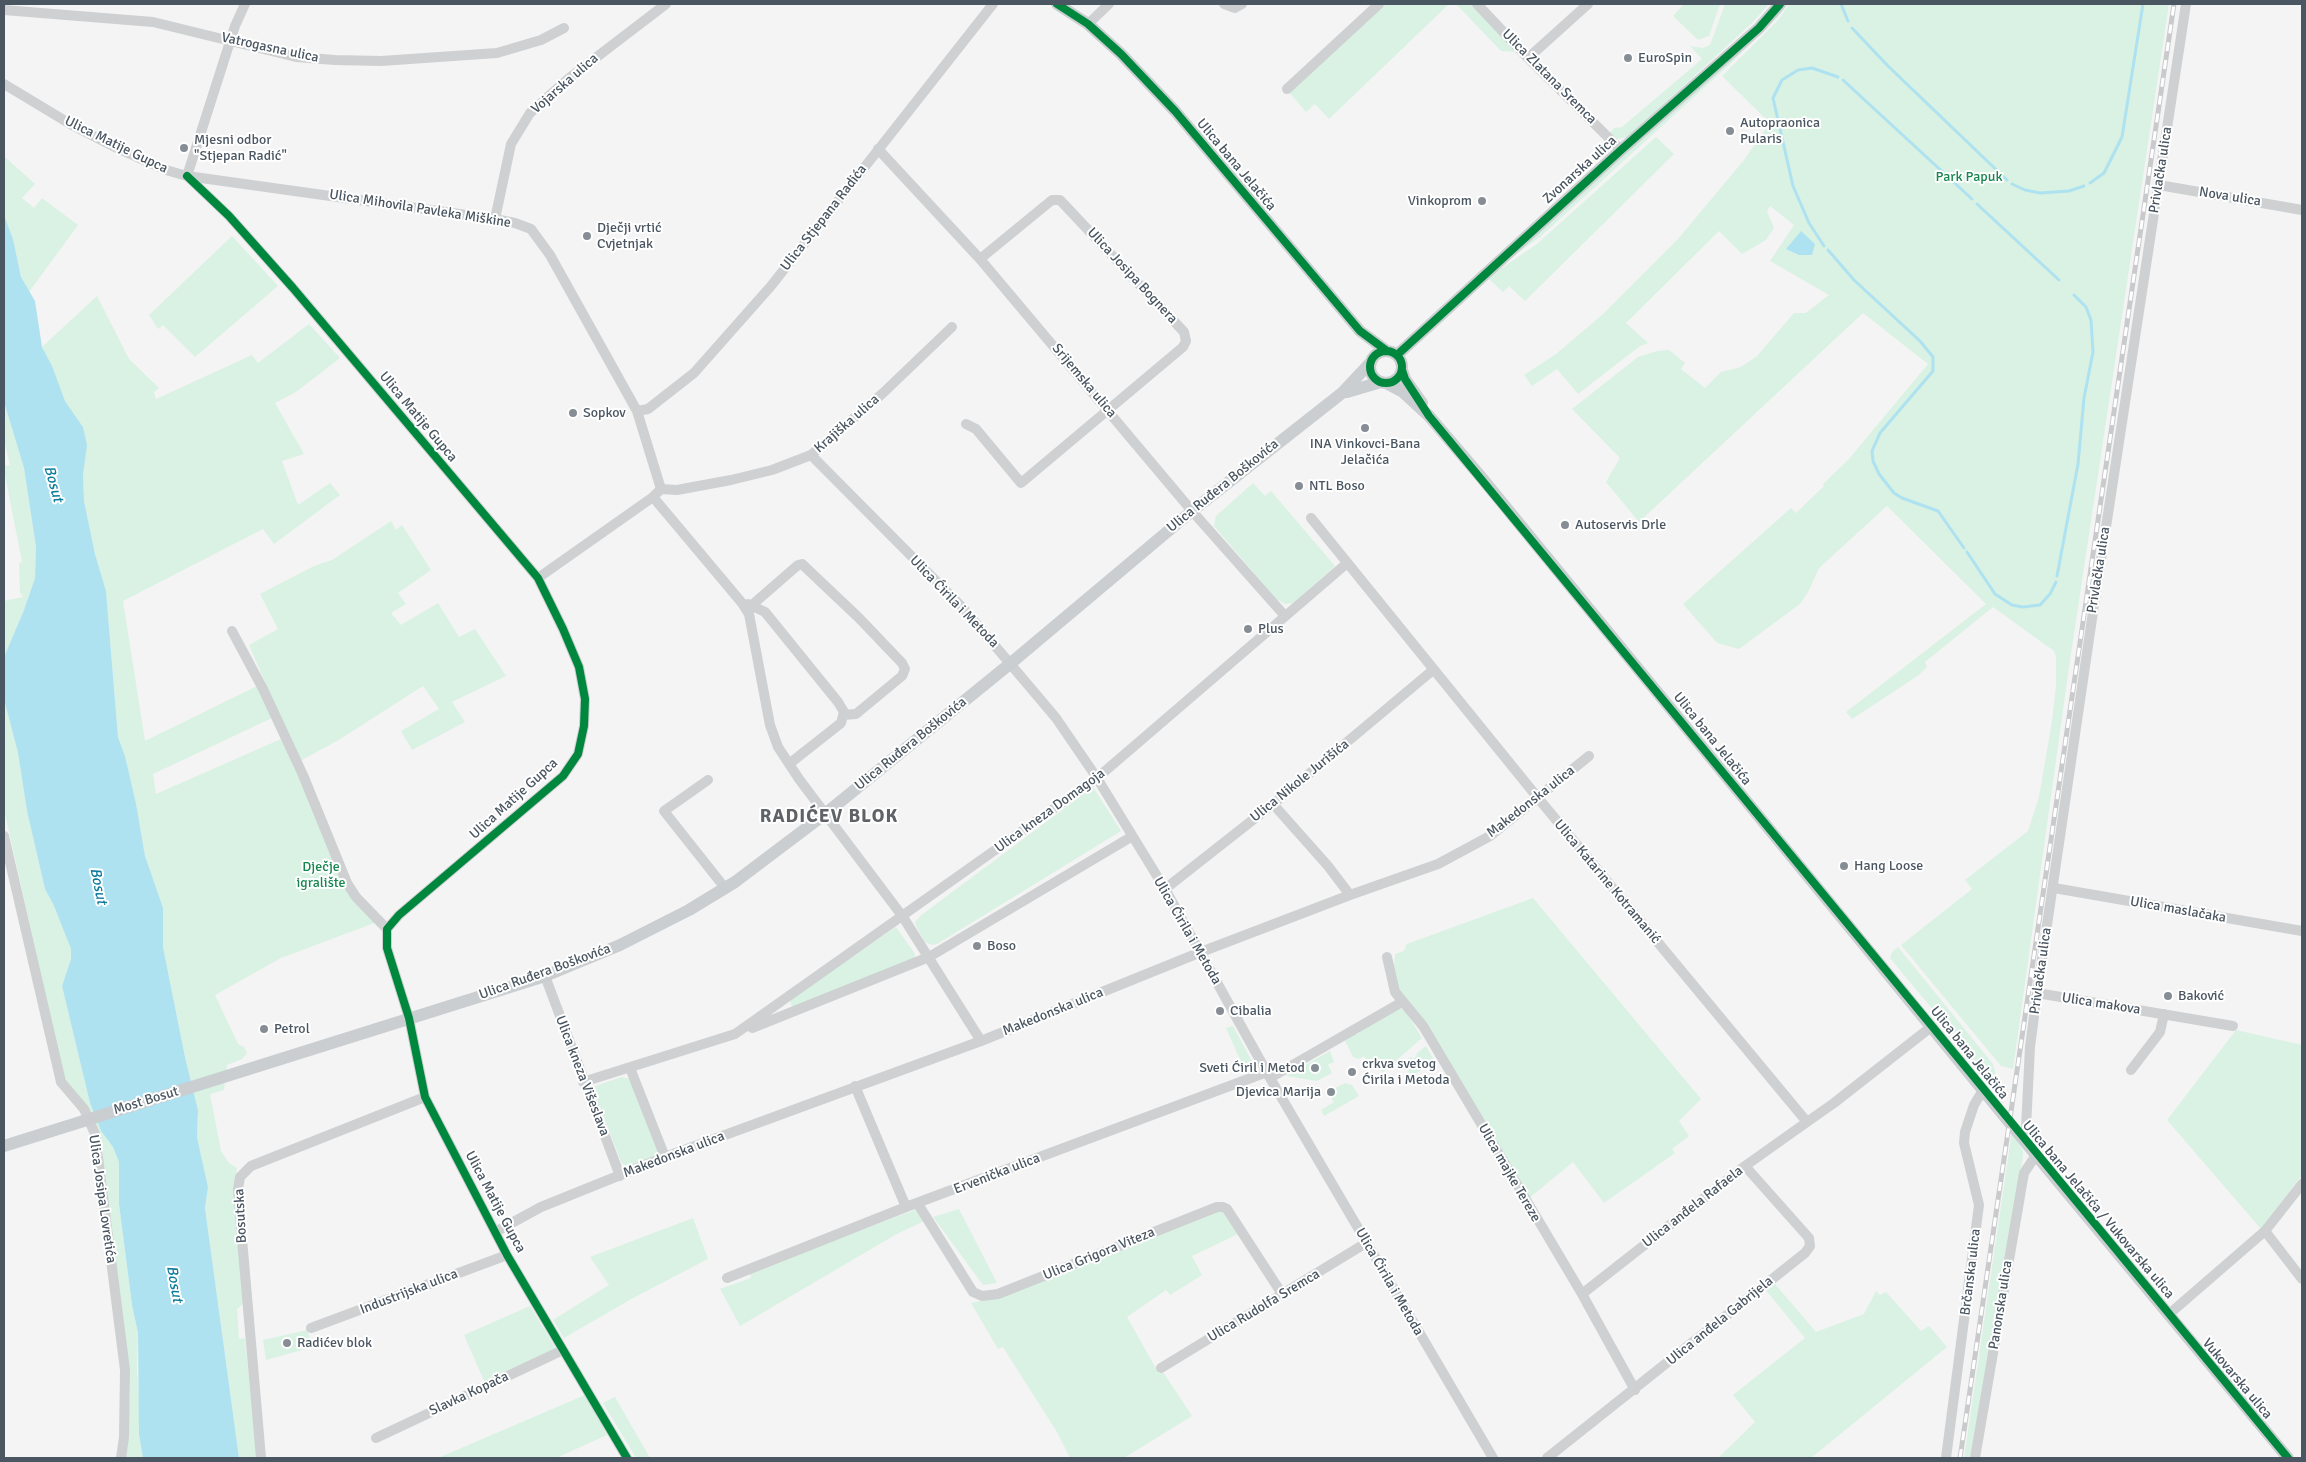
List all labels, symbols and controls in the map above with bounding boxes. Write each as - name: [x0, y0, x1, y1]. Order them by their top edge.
- street label: Ulica Zlatana Sremca: [1498, 26, 1600, 128]
- street label: Vatrogasna ulica: [220, 29, 320, 67]
- street label: Vojarska ulica: [528, 50, 602, 118]
- place label: EuroSpin: [1638, 50, 1692, 66]
- marker: EuroSpin: [1622, 52, 1634, 64]
- street label: Ulica Matije Gupca: [62, 113, 170, 177]
- place label: Autopraonica Pularis: [1740, 115, 1820, 148]
- street label: Ulica bana Jelačića: [1193, 116, 1279, 214]
- marker: Autopraonica Pularis: [1724, 125, 1736, 137]
- street label: Privlačka ulica: [2146, 126, 2176, 214]
- place label: Mjesni odbor "Stjepan Radić": [194, 132, 287, 164]
- street label: Zvonarska ulica: [1540, 133, 1620, 207]
- marker: Mjesni odbor "Stjepan Radić": [178, 142, 190, 154]
- street label: Ulica Stjepana Radića: [777, 162, 871, 274]
- park label: Park Papuk: [1936, 169, 2002, 185]
- street label: Nova ulica: [2198, 184, 2262, 210]
- street label: Ulica Mihovila Pavleka Miškine: [328, 186, 512, 232]
- place label: Vinkoprom: [1408, 193, 1472, 209]
- marker: Vinkoprom: [1476, 195, 1488, 207]
- place label: Dječji vrtić Cvjetnjak: [597, 220, 662, 252]
- street label: Ulica Josipa Bognera: [1083, 225, 1181, 327]
- marker: Dječji vrtić Cvjetnjak: [581, 230, 593, 242]
- street label: Srijemska ulica: [1048, 341, 1120, 421]
- street label: Ulica Matije Gupca: [375, 368, 461, 466]
- street label: Krajiška ulica: [811, 391, 883, 457]
- place label: Sopkov: [583, 405, 626, 421]
- marker: Sopkov: [567, 407, 579, 419]
- marker: INA Vinkovci-Bana Jelačića: [1359, 422, 1371, 434]
- street label: Ulica Ruđera Boškovića: [1164, 436, 1282, 536]
- place label: INA Vinkovci-Bana Jelačića: [1310, 436, 1420, 468]
- water label: Bosut: [39, 464, 67, 504]
- place label: NTL Boso: [1309, 478, 1365, 494]
- marker: NTL Boso: [1293, 480, 1305, 492]
- place label: Autoservis Drle: [1575, 517, 1666, 533]
- marker: Autoservis Drle: [1559, 519, 1571, 531]
- street label: Privlačka ulica: [2084, 526, 2114, 614]
- street label: Ulica Ćirila i Metoda: [906, 552, 1002, 652]
- place label: Plus: [1258, 621, 1284, 637]
- marker: Plus: [1242, 623, 1254, 635]
- street label: Ulica bana Jelačića: [1669, 689, 1755, 789]
- street label: Ulica Ruđera Boškovića: [852, 694, 970, 794]
- street label: Ulica Nikole Jurišića: [1247, 736, 1353, 826]
- street label: Ulica Matije Gupca: [466, 755, 562, 843]
- street label: Makedonska ulica: [1484, 762, 1578, 842]
- street label: Ulica kneza Domagoja: [992, 765, 1108, 857]
- district label: RADIĆEV BLOK: [758, 806, 900, 828]
- street label: Ulica Katarine Kotramanić: [1550, 817, 1664, 947]
- place label: Hang Loose: [1854, 858, 1923, 874]
- park label: Dječje igralište: [296, 859, 346, 892]
- marker: Hang Loose: [1838, 860, 1850, 872]
- water label: Bosut: [86, 866, 110, 906]
- street label: Ulica Ćirila i Metoda: [1149, 874, 1225, 988]
- street label: Ulica maslačaka: [2129, 893, 2227, 927]
- street label: Privlačka ulica: [2027, 927, 2055, 1015]
- place label: Boso: [987, 938, 1016, 954]
- street label: Ulica Ruđera Boškovića: [477, 940, 613, 1004]
- marker: Boso: [971, 940, 983, 952]
- street label: Makedonska ulica: [1000, 984, 1106, 1040]
- place label: Baković: [2178, 988, 2224, 1004]
- street label: Ulica makova: [2060, 989, 2142, 1019]
- marker: Baković: [2162, 990, 2174, 1002]
- place label: Cibalia: [1230, 1003, 1272, 1019]
- street label: Ulica bana Jelačića: [1926, 1003, 2012, 1103]
- marker: Cibalia: [1214, 1005, 1226, 1017]
- street label: Ulica kneza Višeslava: [551, 1013, 613, 1139]
- place label: Petrol: [274, 1021, 310, 1037]
- marker: Petrol: [258, 1023, 270, 1035]
- place label: crkva svetog Ćirila i Metoda: [1362, 1056, 1449, 1088]
- place label: Sveti Ćiril i Metod: [1199, 1060, 1305, 1076]
- marker: Sveti Ćiril i Metod: [1309, 1062, 1321, 1074]
- marker: crkva svetog Ćirila i Metoda: [1346, 1066, 1358, 1078]
- street label: Most Bosut: [111, 1083, 181, 1119]
- place label: Djevica Marija: [1236, 1084, 1321, 1100]
- marker: Djevica Marija: [1325, 1086, 1337, 1098]
- street label: Ulica bana Jelačića / Vukovarska ulica: [2019, 1118, 2177, 1302]
- street label: Ulica majke Tereze: [1474, 1121, 1544, 1225]
- street label: Makedonska ulica: [621, 1128, 727, 1182]
- street label: Ulica Josipa Lovretića: [85, 1133, 119, 1265]
- street label: Ulica Matije Gupca: [461, 1148, 529, 1256]
- street label: Ervenička ulica: [951, 1150, 1043, 1198]
- street label: Ulica anđela Rafaela: [1639, 1163, 1747, 1251]
- street label: Bosutska: [231, 1188, 251, 1244]
- street label: Ulica Grigora Viteza: [1041, 1224, 1157, 1284]
- street label: Ulica Ćirila i Metoda: [1351, 1225, 1427, 1339]
- street label: Brčanska ulica: [1957, 1228, 1985, 1316]
- street label: Panonska ulica: [1986, 1259, 2016, 1351]
- water label: Bosut: [162, 1264, 186, 1304]
- street label: Industrijska ulica: [358, 1266, 460, 1318]
- street label: Ulica Rudolfa Sremca: [1205, 1266, 1323, 1346]
- street label: Ulica anđela Gabrijela: [1663, 1273, 1777, 1369]
- place label: Radićev blok: [297, 1335, 372, 1351]
- street label: Vukovarska ulica: [2198, 1335, 2276, 1423]
- marker: Radićev blok: [281, 1337, 293, 1349]
- street label: Slavka Kopača: [427, 1368, 511, 1420]

